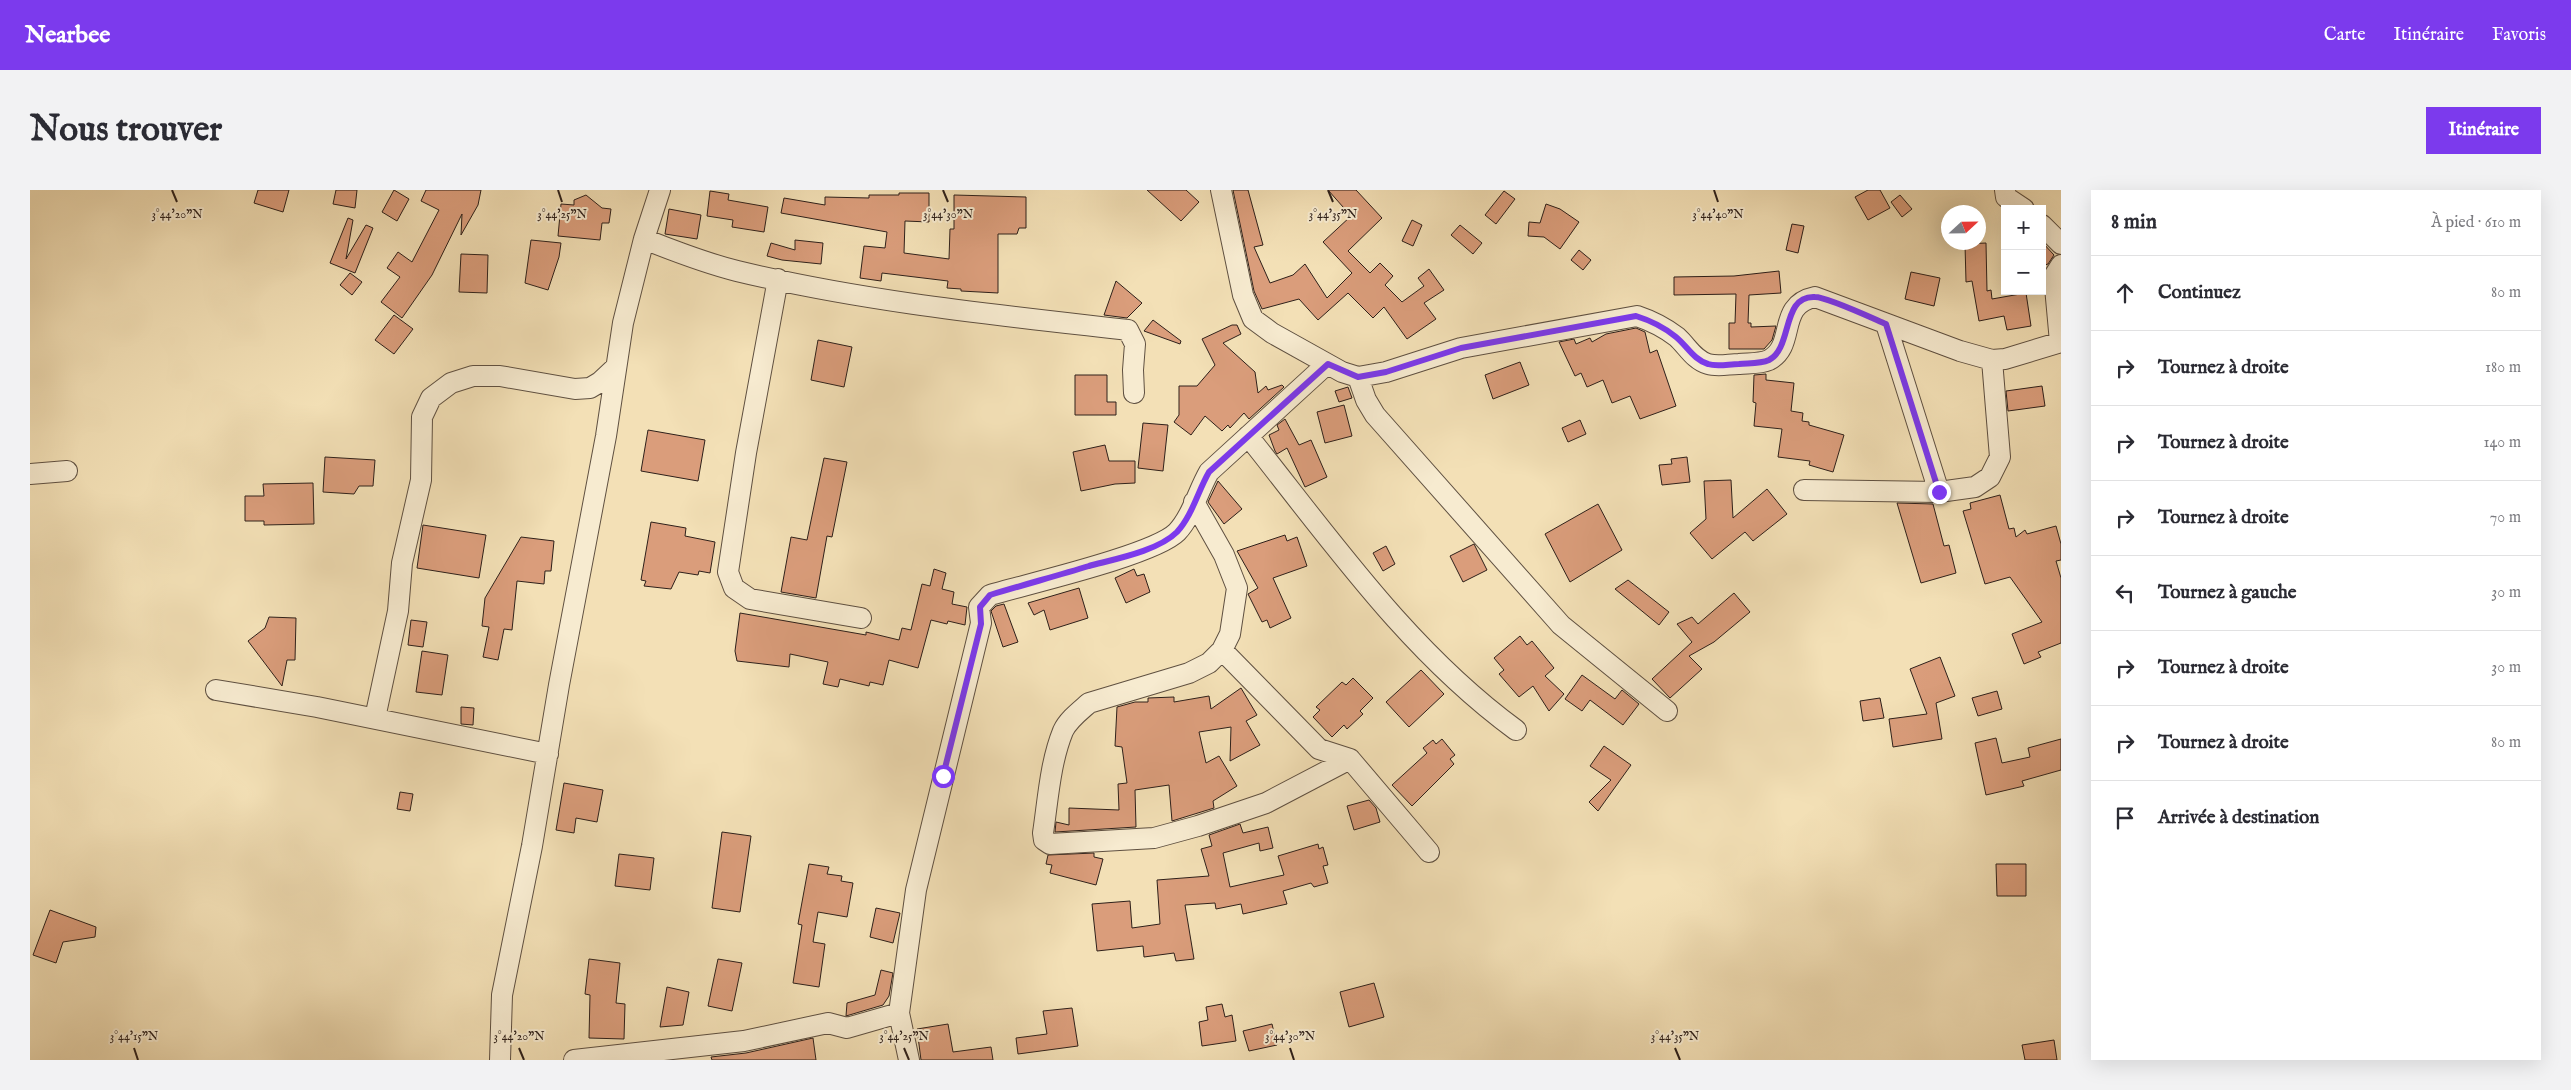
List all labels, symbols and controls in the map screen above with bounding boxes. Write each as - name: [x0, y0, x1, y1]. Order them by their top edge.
- text: Nearbee: [25, 20, 110, 51]
- text: Carte: [2324, 24, 2366, 47]
- text: Itinéraire: [2394, 24, 2464, 47]
- text: Favoris: [2492, 24, 2546, 47]
- button: Itinéraire: [2426, 107, 2541, 154]
- text: Nous trouver: [30, 108, 222, 153]
- north arrow: [1941, 205, 1986, 250]
- map controls: [2001, 205, 2046, 295]
- button: +: [2001, 205, 2046, 250]
- text: 3°44'20"N: [151, 207, 203, 222]
- text: 3°44'25"N: [537, 207, 587, 222]
- text: 3°44'30"N: [923, 207, 974, 222]
- text: 3°44'35"N: [1309, 207, 1358, 222]
- text: 3°44'40"N: [1692, 207, 1744, 222]
- text: 8 min: [2111, 209, 2157, 236]
- text: À pied · 610 m: [2431, 213, 2521, 233]
- button: −: [2001, 250, 2046, 295]
- icon: ahead: [2111, 279, 2139, 307]
- text: Continuez: [2158, 281, 2241, 305]
- text: 80 m: [2491, 283, 2521, 303]
- icon: right: [2111, 354, 2139, 382]
- text: Tournez à droite: [2158, 356, 2289, 380]
- text: 180 m: [2485, 358, 2521, 378]
- icon: right: [2111, 429, 2139, 457]
- text: Tournez à droite: [2158, 431, 2289, 455]
- text: 140 m: [2483, 433, 2521, 453]
- route end: [1928, 481, 1951, 504]
- icon: right: [2111, 504, 2139, 532]
- text: Tournez à droite: [2158, 506, 2289, 530]
- text: 70 m: [2490, 508, 2521, 528]
- icon: left: [2111, 579, 2139, 607]
- text: Tournez à gauche: [2158, 581, 2297, 605]
- text: 30 m: [2491, 583, 2521, 603]
- icon: right: [2111, 654, 2139, 682]
- text: Tournez à droite: [2158, 656, 2289, 680]
- text: 30 m: [2491, 658, 2521, 678]
- icon: right: [2111, 729, 2139, 757]
- text: Tournez à droite: [2158, 731, 2289, 755]
- text: 80 m: [2491, 733, 2521, 753]
- route start: [932, 765, 955, 788]
- icon: arrive: [2111, 804, 2139, 832]
- text: Arrivée à destination: [2158, 806, 2319, 830]
- text: 3°44'15"N: [110, 1029, 159, 1044]
- text: 3°44'20"N: [493, 1029, 545, 1044]
- text: 3°44'25"N: [879, 1029, 929, 1044]
- text: 3°44'30"N: [1265, 1029, 1316, 1044]
- text: 3°44'35"N: [1651, 1029, 1700, 1044]

